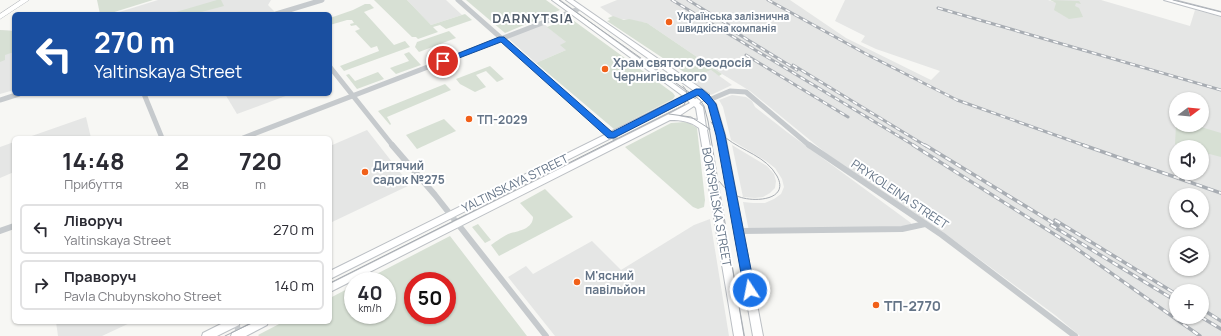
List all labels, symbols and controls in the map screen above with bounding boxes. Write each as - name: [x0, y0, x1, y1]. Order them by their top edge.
- district label: DARNYTSIA: [492, 9, 574, 27]
- place label: Українська залізнична швидкісна компанія: [677, 9, 790, 35]
- marker: Українська залізнична швидкісна компанія: [664, 17, 674, 27]
- text: 270 m: [94, 23, 175, 61]
- icon: left: [28, 28, 80, 80]
- pin: [426, 44, 460, 78]
- icon: arrive: [432, 50, 454, 72]
- place label: Храм святого Феодосія Чернигівського: [613, 54, 752, 85]
- text: Yaltinskaya Street: [94, 59, 242, 83]
- marker: Храм святого Феодосія Чернигівського: [600, 64, 610, 74]
- north arrow: [1169, 92, 1209, 132]
- map controls: [1169, 92, 1209, 324]
- place label: ТП-2029: [477, 111, 528, 128]
- marker: ТП-2029: [464, 114, 474, 124]
- button: sound: [1169, 140, 1209, 180]
- text: 14:48: [62, 144, 125, 177]
- text: 2: [175, 144, 189, 177]
- text: 720: [239, 144, 282, 177]
- street label: BORYSPILSKA STREET: [698, 146, 736, 269]
- street label: YALTINSKAYA STREET: [459, 149, 572, 216]
- street label: PRYKOLEINA STREET: [848, 155, 953, 233]
- place label: Дитячий садок №275: [373, 157, 445, 188]
- marker: Дитячий садок №275: [360, 167, 370, 177]
- text: Прибуття: [64, 175, 123, 193]
- text: хв: [175, 175, 189, 193]
- text: m: [255, 175, 266, 193]
- button: search: [1169, 188, 1209, 228]
- text: Ліворуч: [64, 210, 123, 231]
- icon: left: [30, 218, 52, 240]
- text: 270 m: [273, 219, 314, 240]
- text: Yaltinskaya Street: [64, 231, 171, 249]
- button: layers: [1169, 236, 1209, 276]
- text: Праворуч: [64, 266, 136, 287]
- place label: М'ясний павільйон: [585, 267, 645, 298]
- position arrow: [729, 269, 771, 311]
- speed limit sign: 50: [404, 272, 456, 324]
- icon: right: [30, 274, 52, 296]
- text: 140 m: [274, 275, 314, 296]
- marker: М'ясний павільйон: [572, 277, 582, 287]
- text: 40: [357, 279, 383, 306]
- button: +: [1169, 284, 1209, 324]
- text: Pavla Chubynskoho Street: [64, 287, 222, 305]
- place label: ТП-2770: [884, 296, 941, 315]
- marker: ТП-2770: [871, 300, 881, 310]
- text: km/h: [358, 301, 382, 315]

